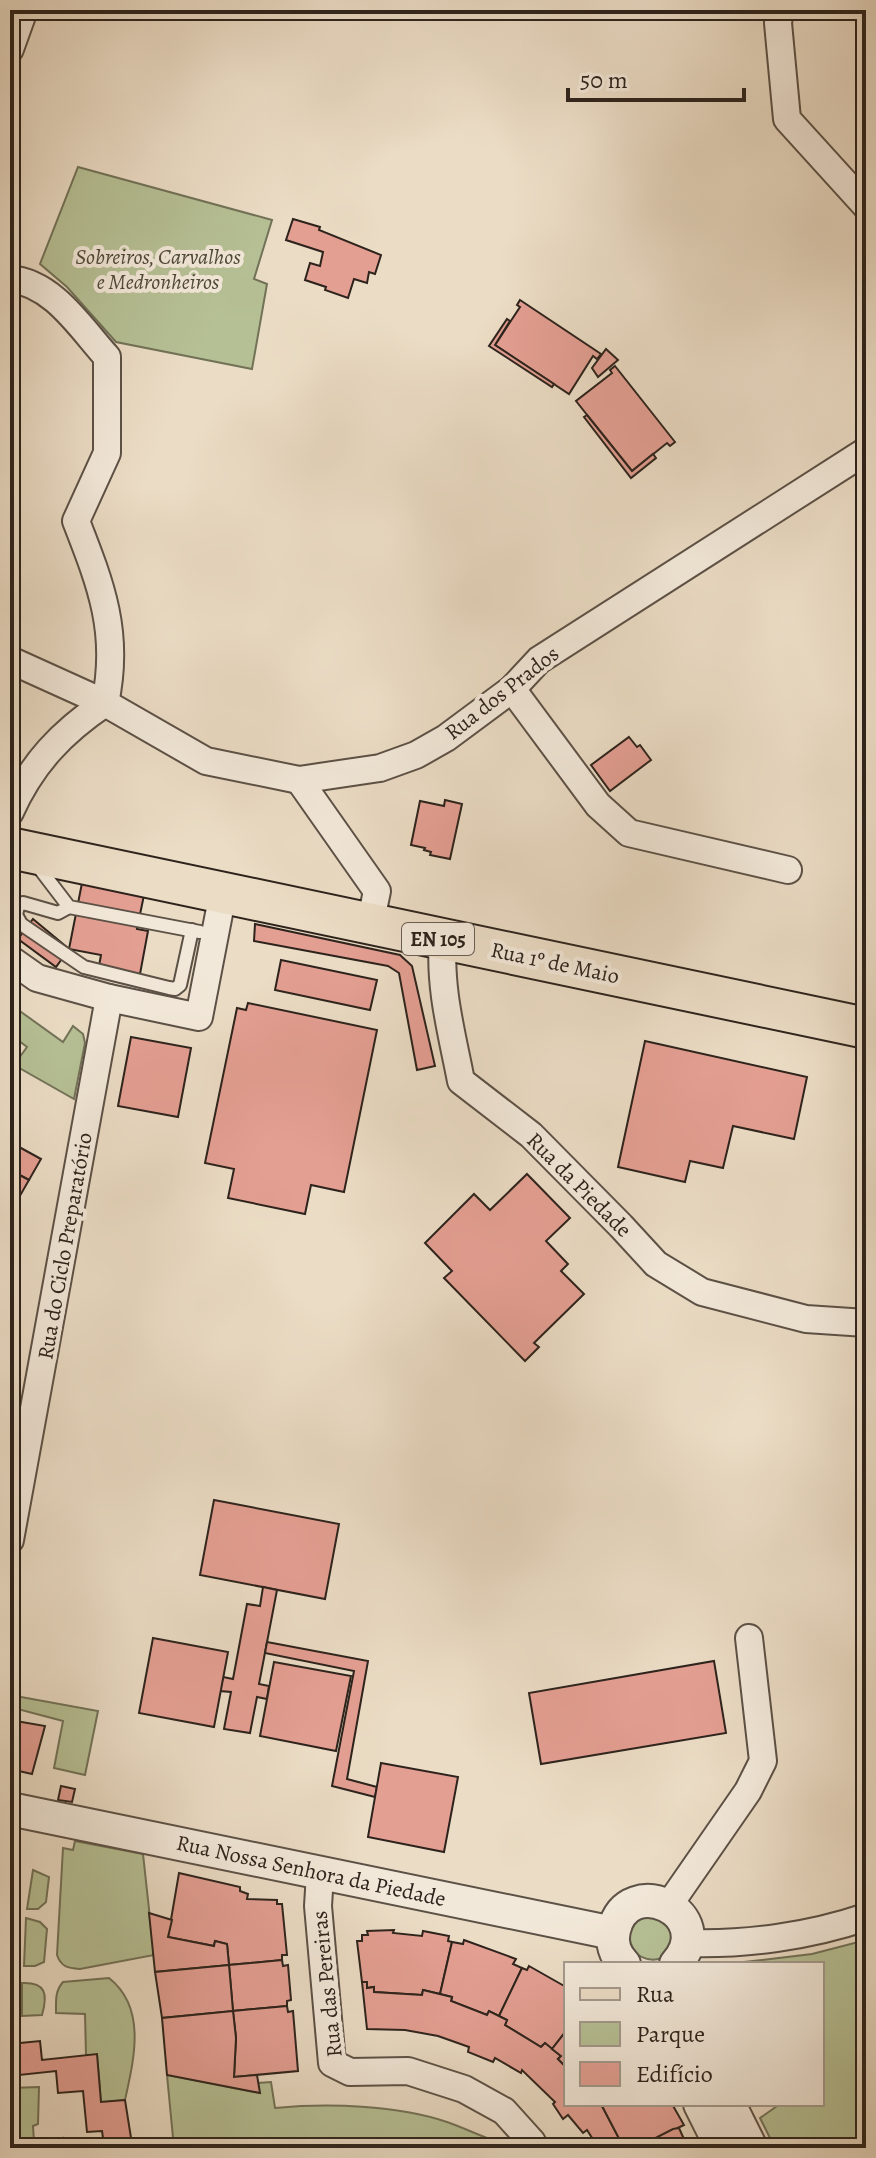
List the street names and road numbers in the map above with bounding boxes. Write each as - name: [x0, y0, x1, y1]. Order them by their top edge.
- street label: Rua dos Prados: [439, 639, 565, 747]
- road number: EN 105: [402, 923, 474, 955]
- street label: Rua 1º de Maio: [488, 935, 622, 991]
- street label: Rua da Piedade: [520, 1126, 638, 1244]
- street label: Rua do Ciclo Preparatório: [30, 1130, 100, 1362]
- street label: Rua Nossa Senhora da Piedade: [174, 1828, 448, 1914]
- street label: Rua das Pereiras: [304, 1909, 350, 2059]

